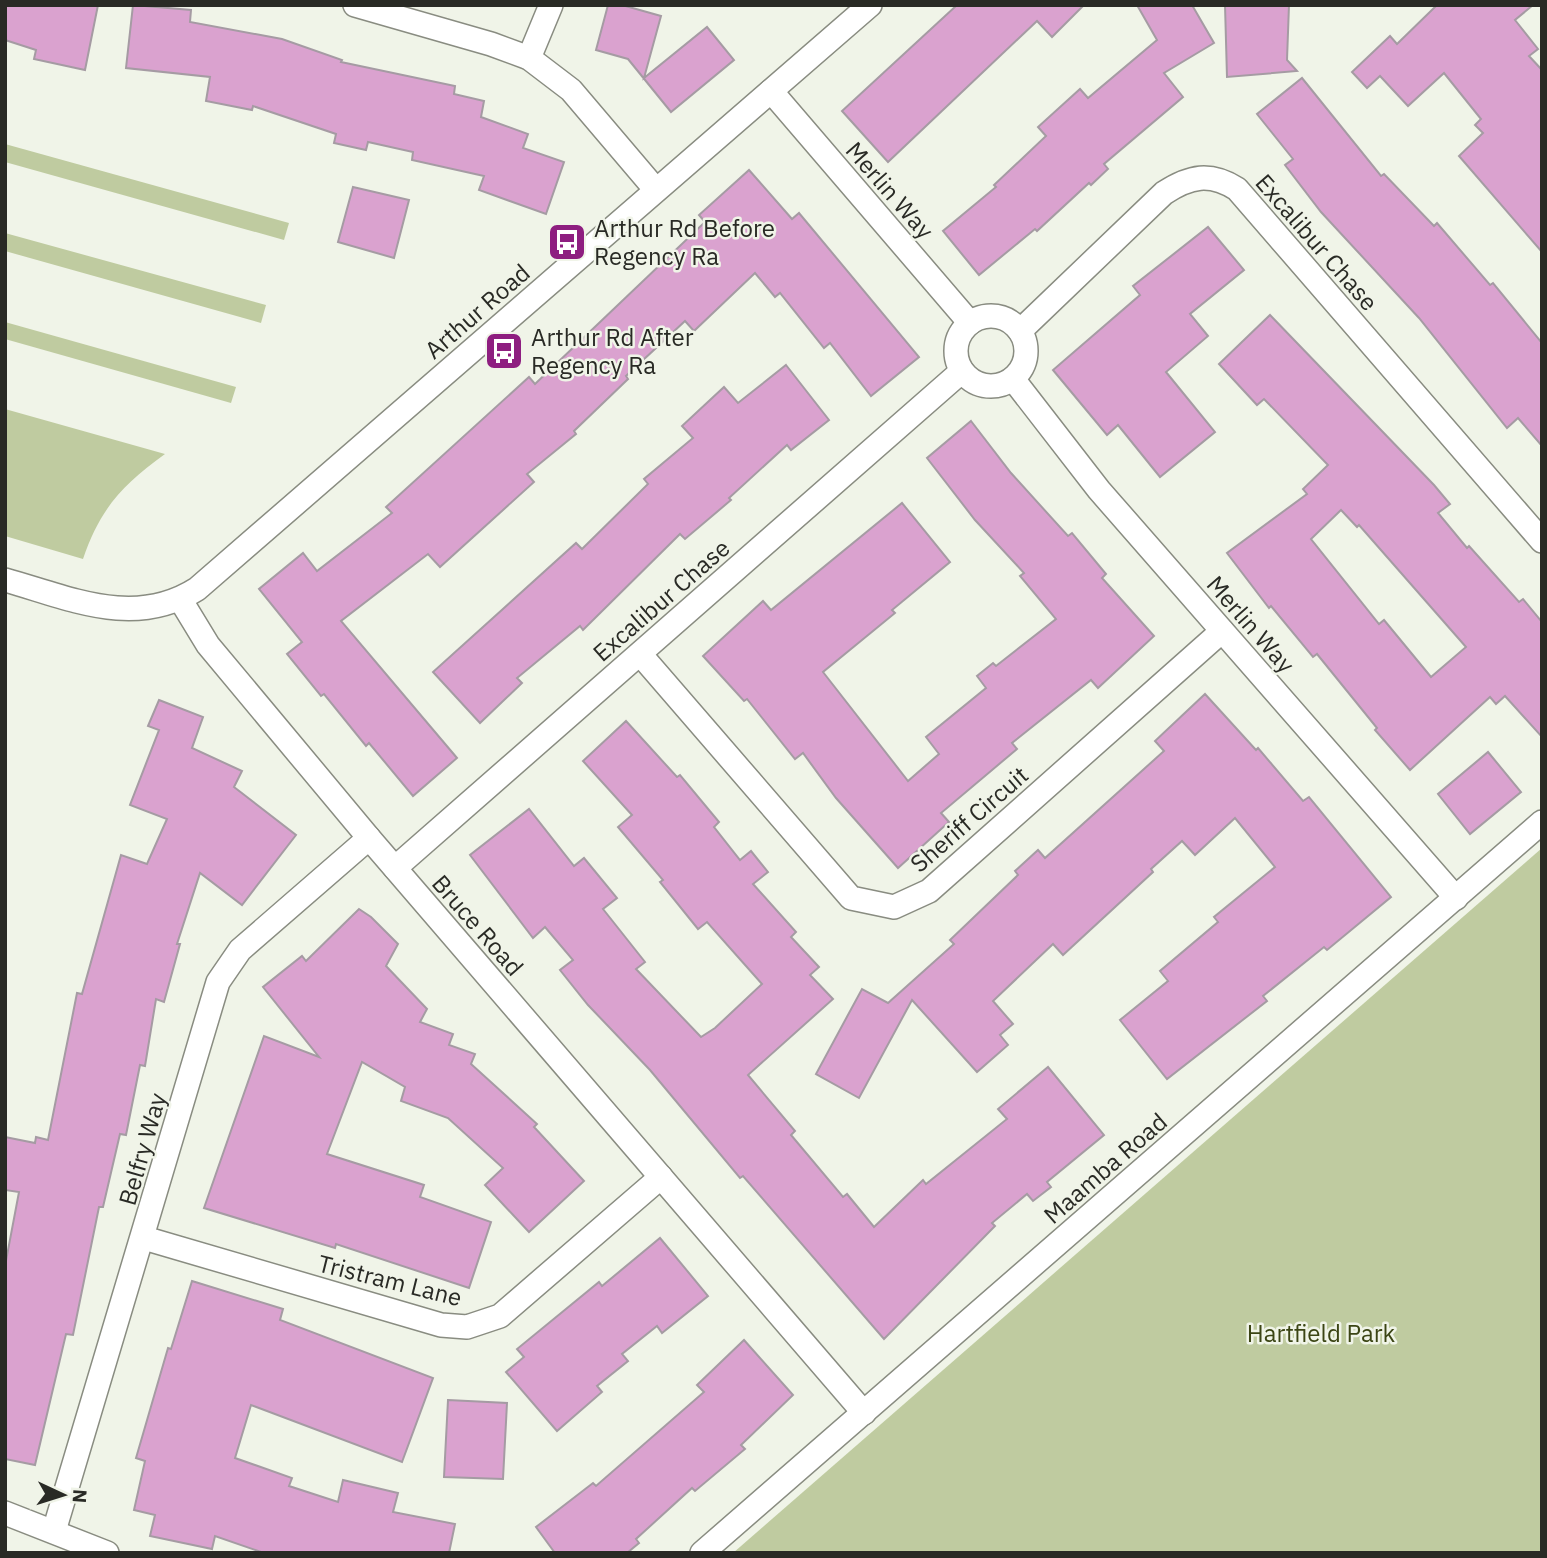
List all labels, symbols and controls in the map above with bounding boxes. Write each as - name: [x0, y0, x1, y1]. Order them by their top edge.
- street label: Merlin Way: [839, 135, 941, 245]
- street label: Excalibur Chase: [1249, 167, 1385, 317]
- place label: Arthur Rd Before Regency Ra: [594, 212, 775, 272]
- bus stop icon: Arthur Rd Before Regency Ra: [546, 221, 588, 263]
- street label: Arthur Road: [418, 256, 536, 366]
- place label: Arthur Rd After Regency Ra: [531, 321, 694, 381]
- bus stop icon: Arthur Rd After Regency Ra: [483, 330, 525, 372]
- street label: Excalibur Chase: [586, 532, 736, 668]
- street label: Merlin Way: [1200, 569, 1302, 679]
- street label: Sheriff Circuit: [903, 759, 1035, 879]
- street label: Bruce Road: [425, 868, 531, 982]
- street label: Belfry Way: [111, 1089, 173, 1209]
- street label: Maamba Road: [1037, 1106, 1173, 1230]
- street label: Tristram Lane: [315, 1247, 465, 1313]
- park label: Hartfield Park: [1247, 1317, 1396, 1349]
- north arrow: [28, 1460, 98, 1530]
- text: N: [68, 1488, 92, 1504]

